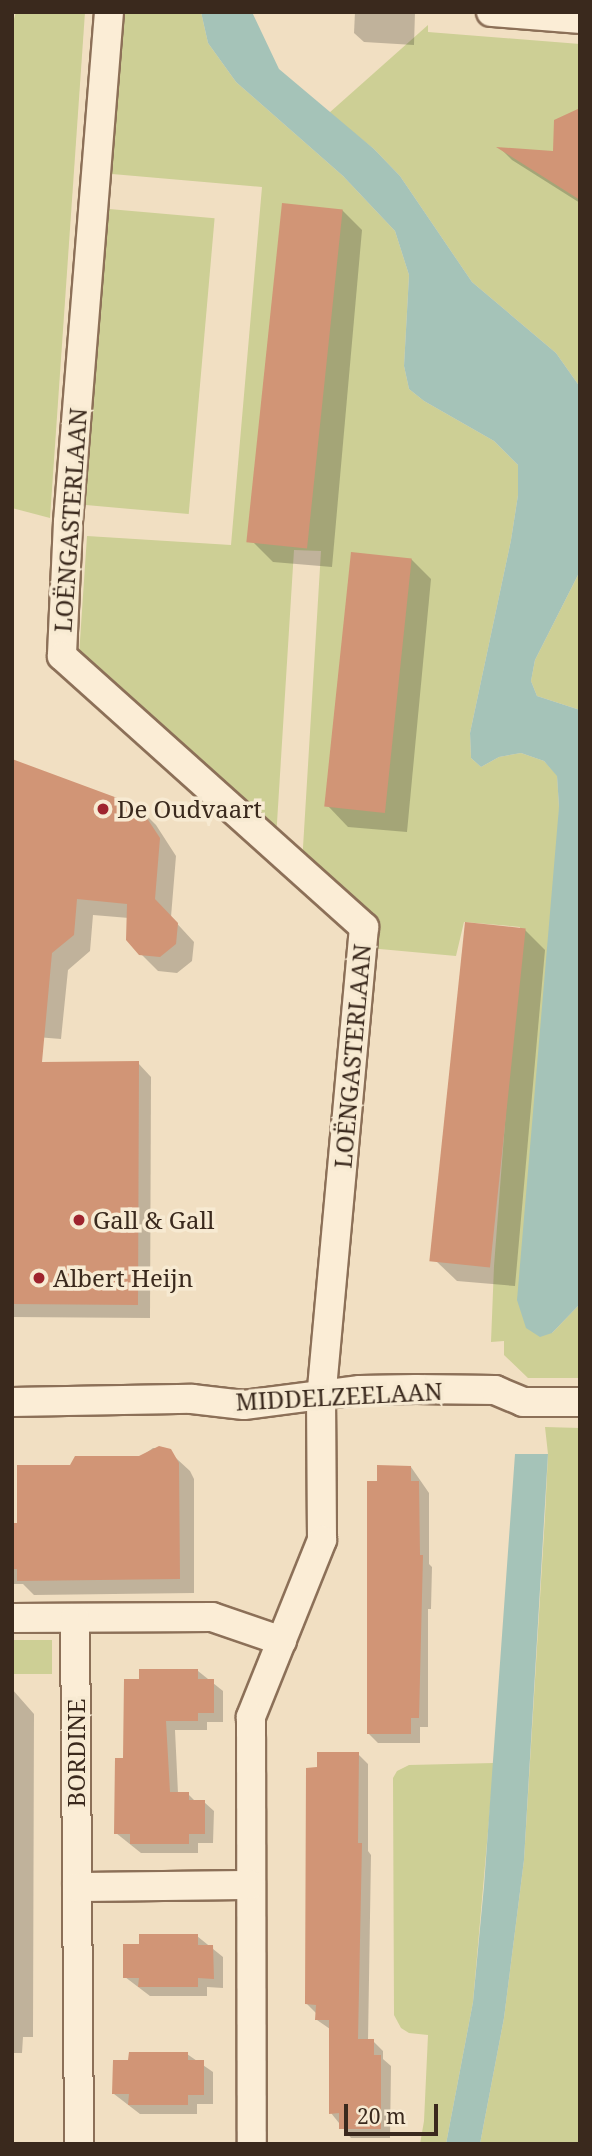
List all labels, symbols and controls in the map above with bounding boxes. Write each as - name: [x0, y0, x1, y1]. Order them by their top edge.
- street label: LOËNGASTERLAAN: [48, 407, 92, 633]
- place label: De Oudvaart: [117, 795, 262, 823]
- marker: De Oudvaart: [95, 801, 111, 817]
- street label: LOËNGASTERLAAN: [328, 943, 376, 1169]
- place label: Gall & Gall: [93, 1206, 214, 1234]
- marker: Gall & Gall: [71, 1212, 87, 1228]
- place label: Albert Heijn: [53, 1264, 193, 1292]
- marker: Albert Heijn: [31, 1270, 47, 1286]
- street label: MIDDELZEELAAN: [235, 1376, 443, 1416]
- street label: BORDINE: [62, 1699, 90, 1807]
- scale bar: [347, 2090, 442, 2134]
- text: 20 m: [357, 2102, 406, 2130]

